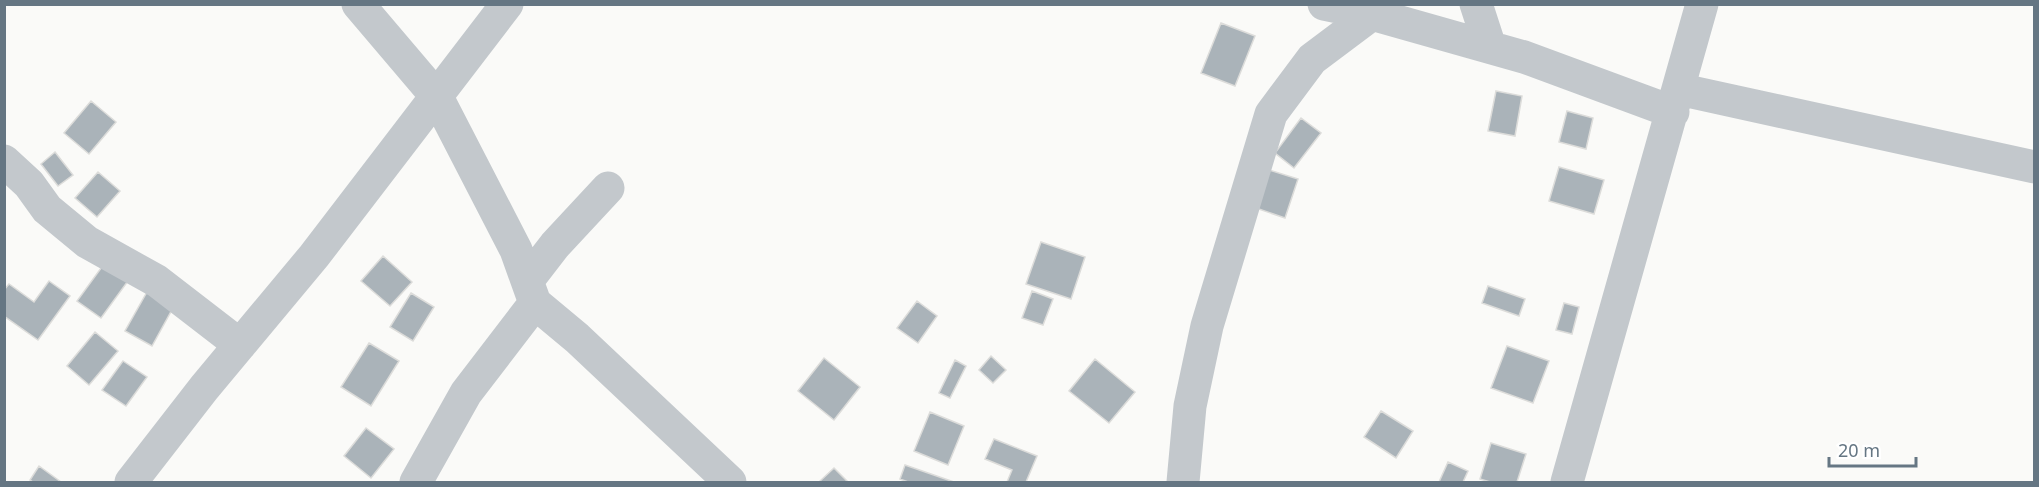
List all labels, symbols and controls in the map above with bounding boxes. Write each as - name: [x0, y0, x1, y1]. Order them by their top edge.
- scale bar: [1829, 430, 1916, 468]
- text: 20 m: [1838, 438, 1880, 462]

